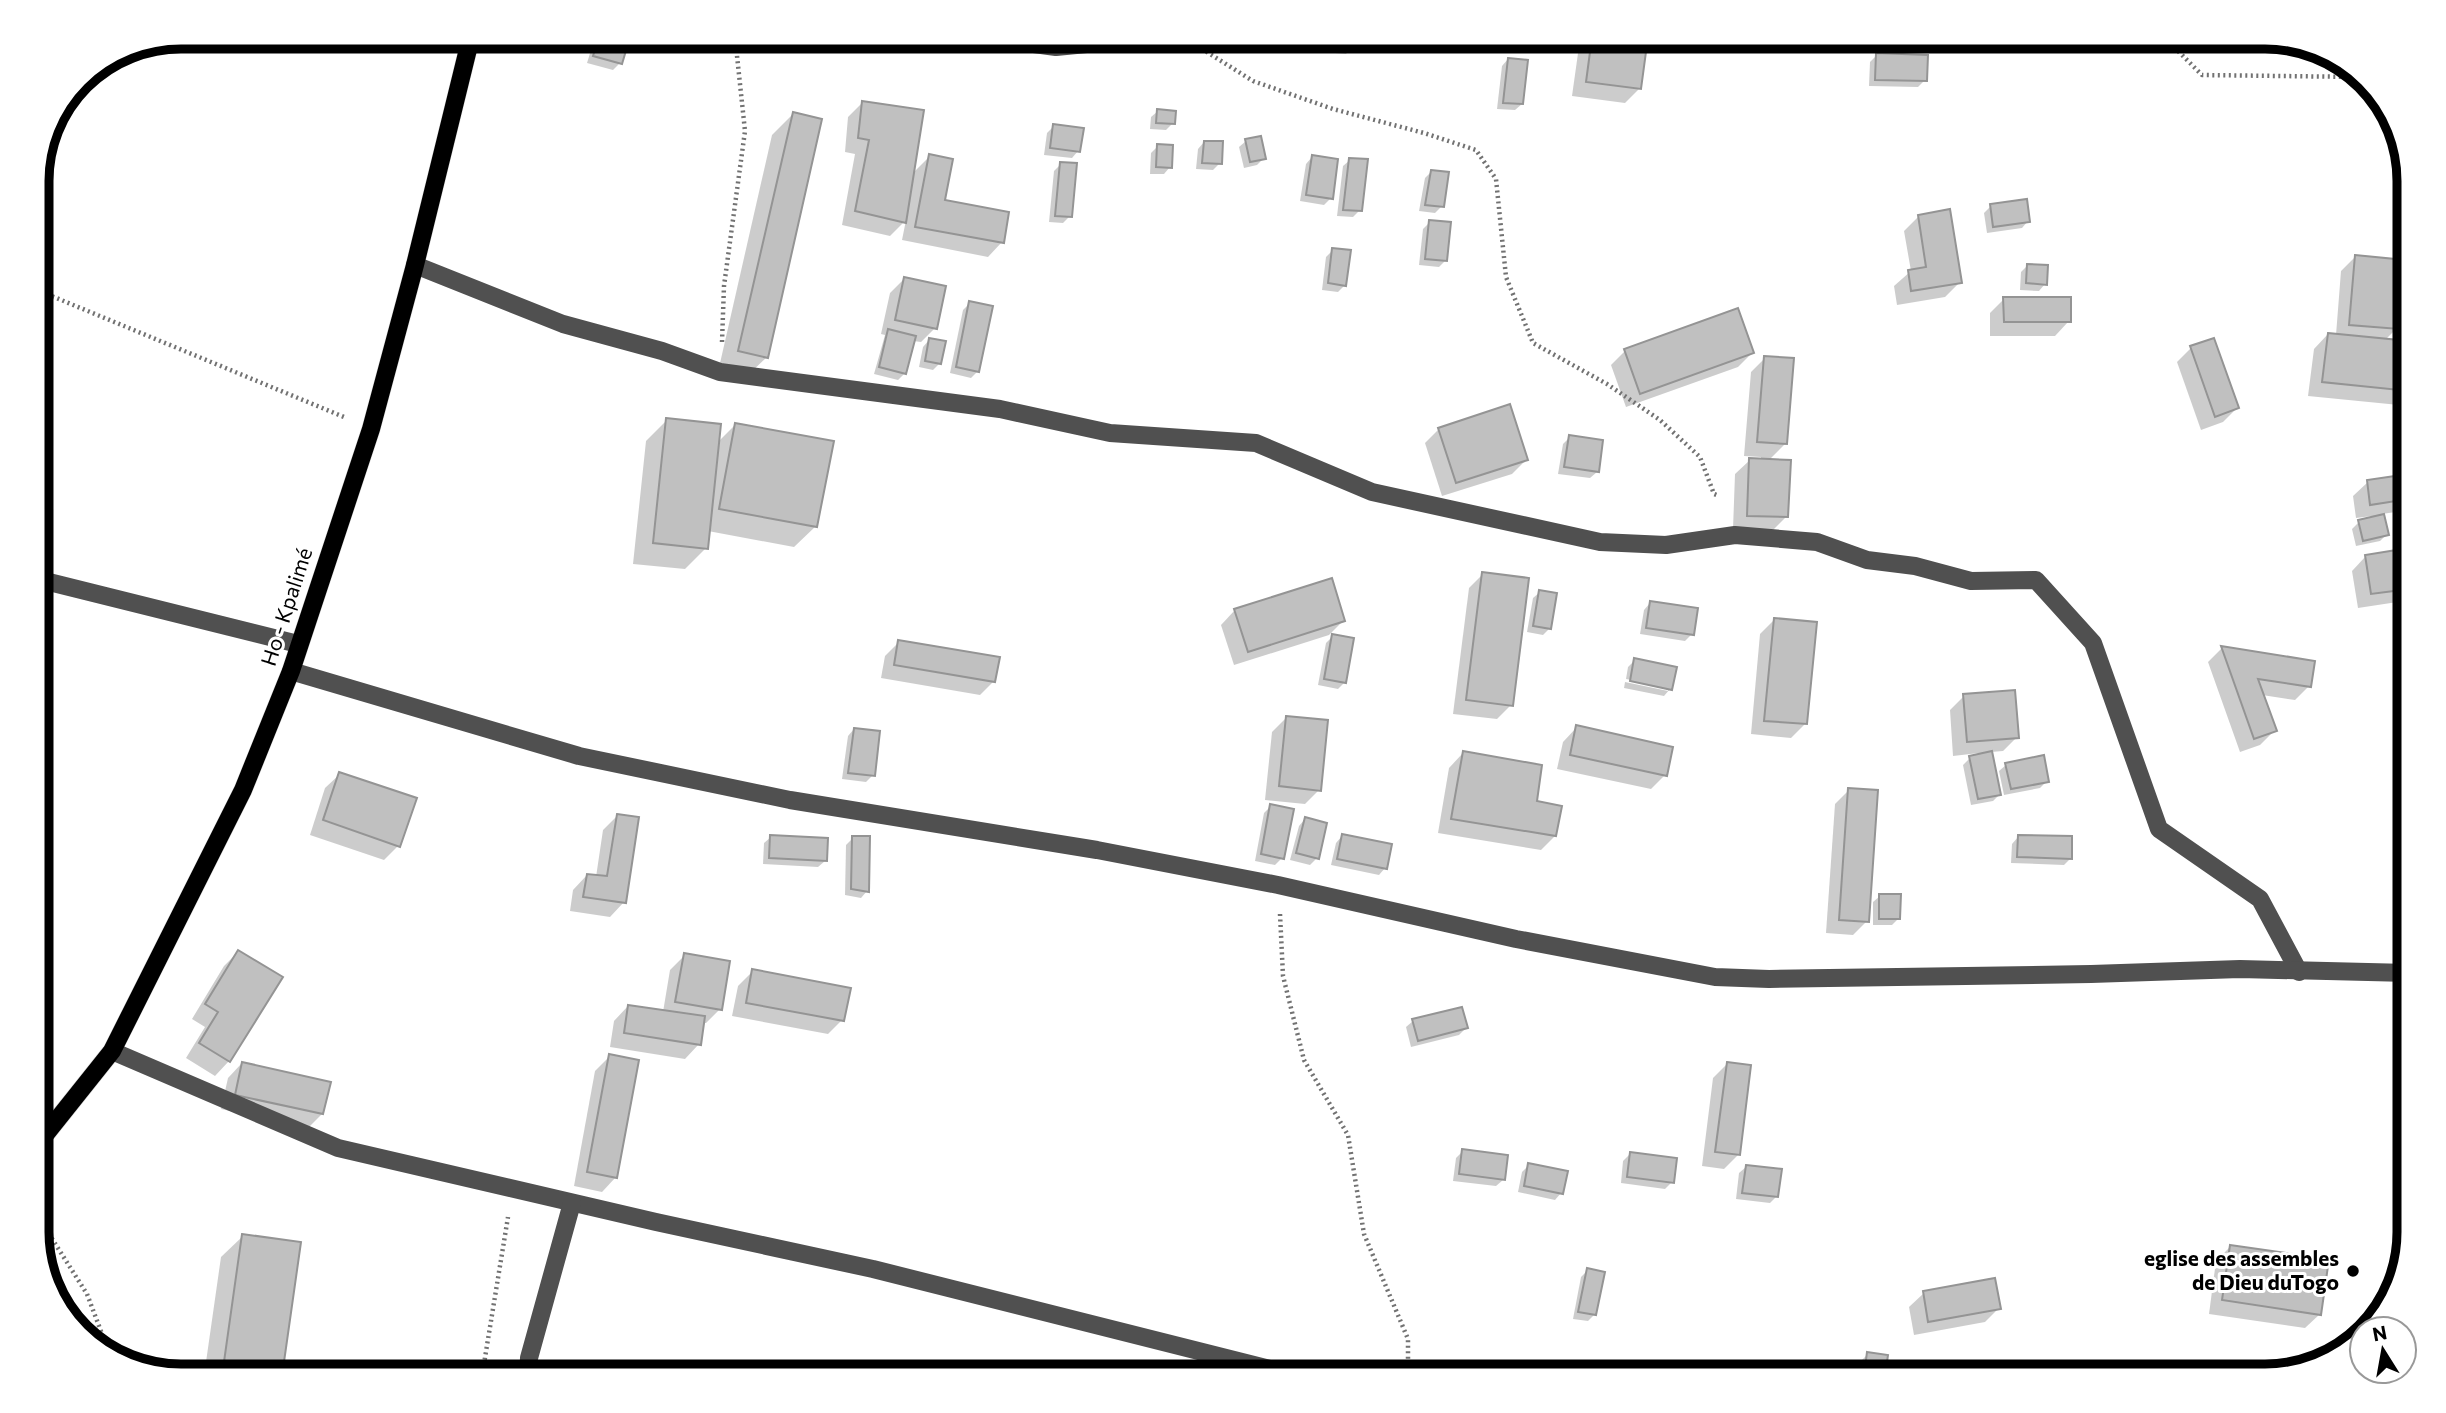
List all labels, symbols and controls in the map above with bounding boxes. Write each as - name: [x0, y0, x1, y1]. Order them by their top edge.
- street label: Ho - Kpalimé: [255, 544, 316, 669]
- place label: eglise des assembles de Dieu duTogo: [2144, 1245, 2339, 1294]
- marker: eglise des assembles de Dieu duTogo: [2345, 1263, 2361, 1279]
- north arrow: [2348, 1315, 2418, 1385]
- text: N: [2370, 1320, 2389, 1345]

